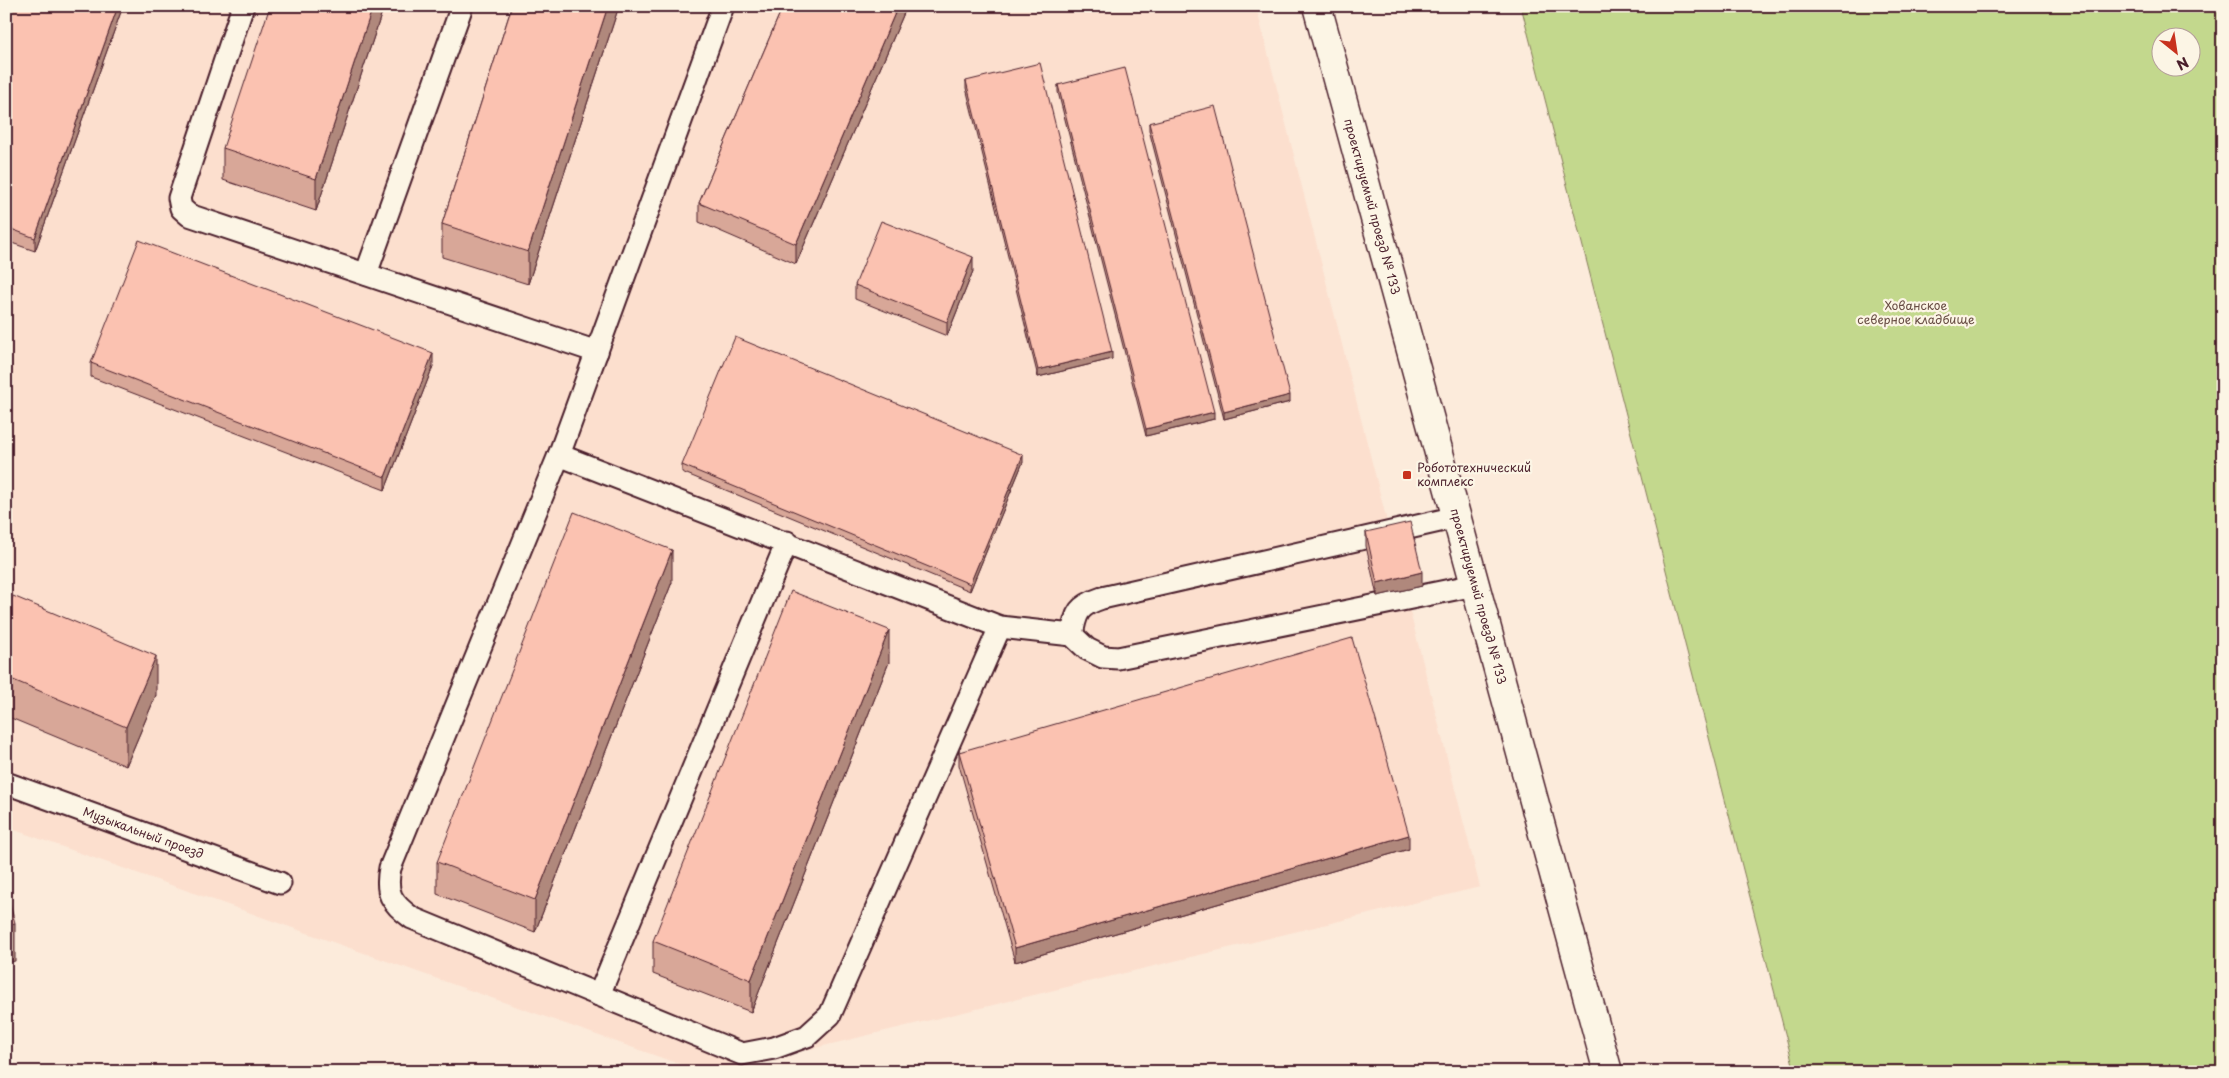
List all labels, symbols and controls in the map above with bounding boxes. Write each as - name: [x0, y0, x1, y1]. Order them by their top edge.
- north arrow: [2152, 28, 2202, 78]
- text: N: [2173, 52, 2193, 76]
- street label: проектируемый проезд № 133: [1340, 116, 1405, 296]
- park label: Хованское северное кладбище: [1857, 296, 1975, 328]
- place label: Робототехнический комплекс: [1417, 458, 1531, 490]
- marker: Робототехнический комплекс: [1401, 469, 1413, 481]
- street label: проектируемый проезд № 133: [1447, 506, 1512, 686]
- street label: Музыкальный проезд: [81, 802, 206, 862]

